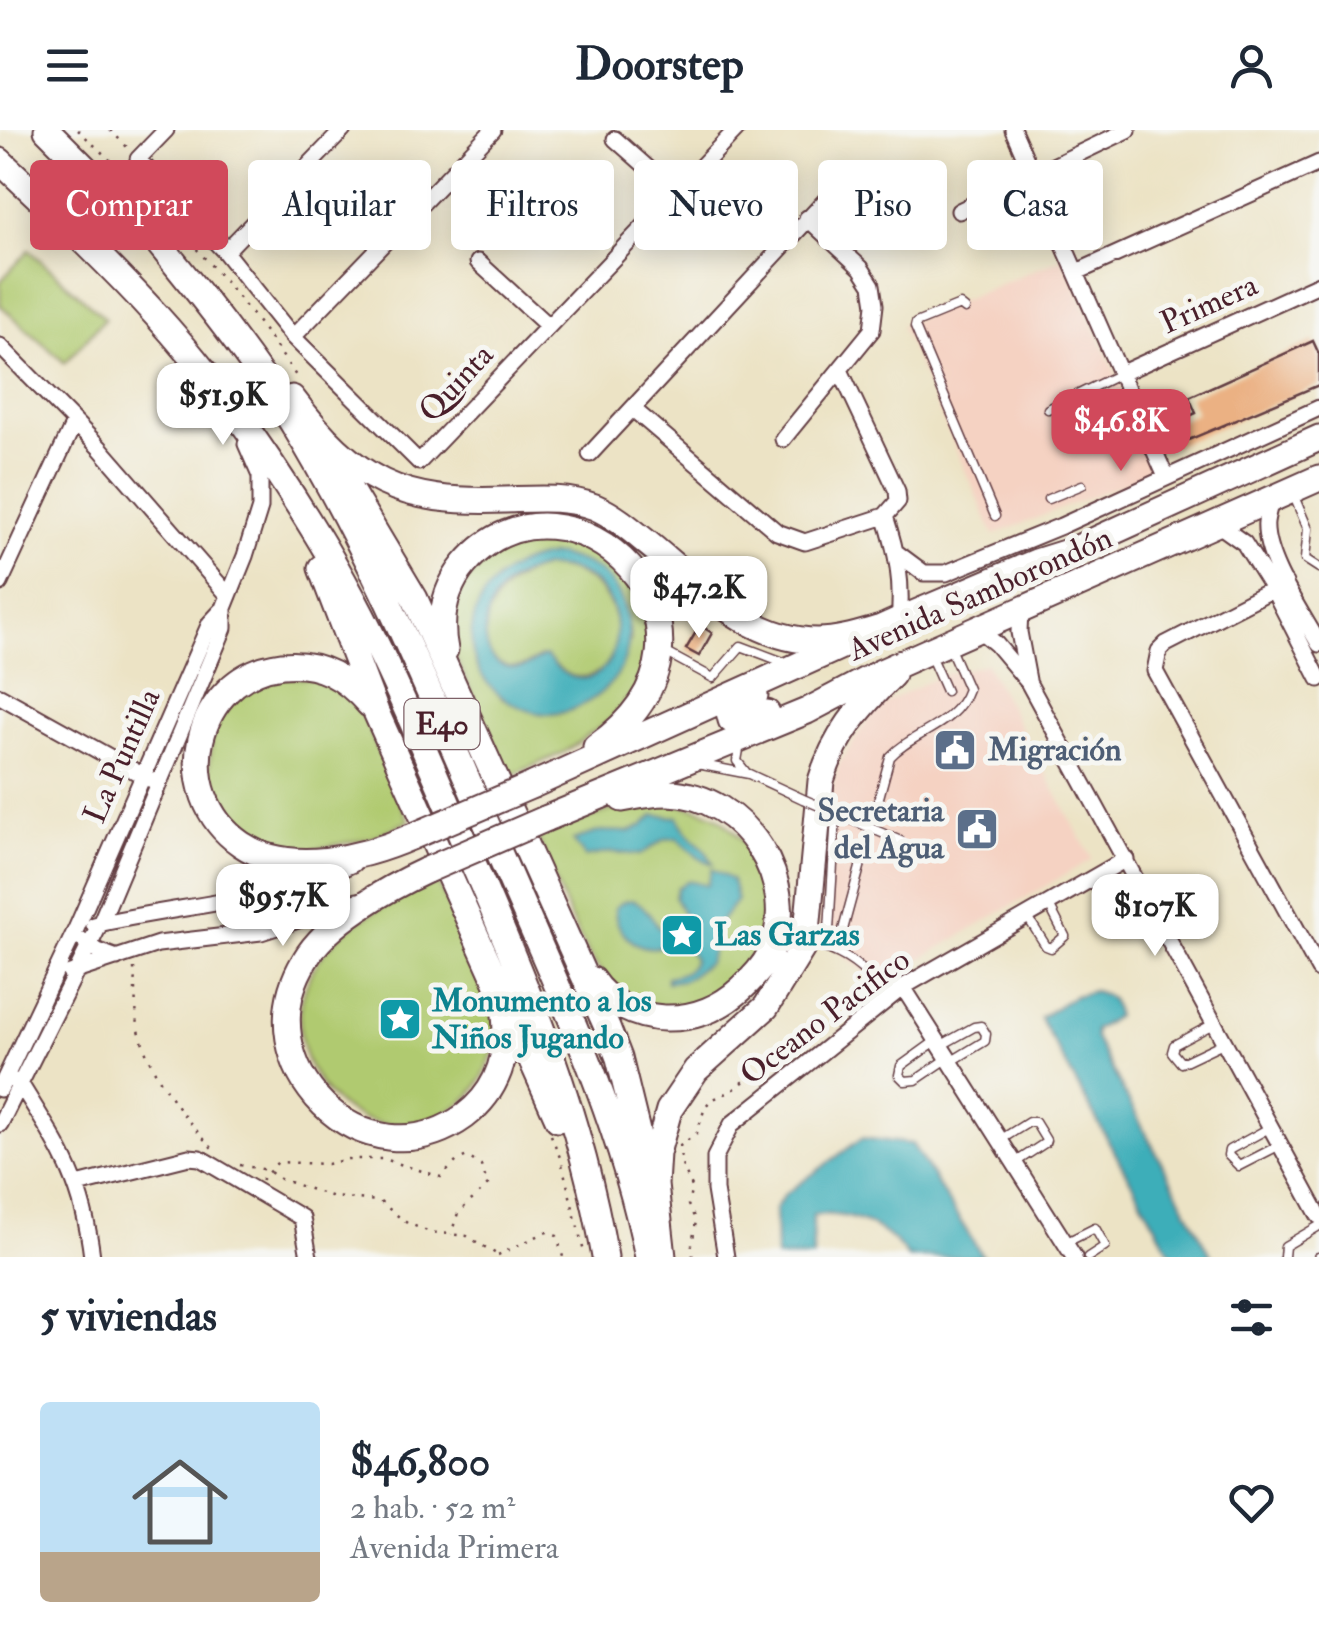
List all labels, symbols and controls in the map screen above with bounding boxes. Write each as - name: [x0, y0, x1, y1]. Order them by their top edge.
- text: Doorstep: [575, 37, 744, 93]
- icon: menu: [40, 38, 95, 93]
- icon: person: [1224, 38, 1279, 93]
- chip: Comprar: [30, 160, 228, 250]
- chip: Alquilar: [248, 160, 431, 250]
- chip: Filtros: [451, 160, 614, 250]
- chip: Nuevo: [634, 160, 798, 250]
- chip: Piso: [818, 160, 947, 250]
- chip: Casa: [967, 160, 1103, 250]
- street label: Primera: [1154, 265, 1265, 343]
- street label: Quinta: [410, 335, 503, 430]
- pin: $51.9K: [142, 363, 304, 448]
- text: $51.9K: [179, 375, 267, 415]
- pin: $46.8K: [1040, 389, 1202, 474]
- text: $46.8K: [1073, 401, 1169, 441]
- street label: Avenida Samborondón: [841, 518, 1118, 671]
- pin: $47.2K: [618, 556, 780, 641]
- text: $47.2K: [652, 568, 746, 608]
- street label: La Puntilla: [75, 682, 170, 830]
- road number: E40: [404, 699, 480, 749]
- public building icon: Migración: [932, 727, 978, 773]
- place label: Migración: [987, 730, 1122, 770]
- place label: Secretaria del Agua: [818, 791, 945, 868]
- public building icon: Secretaria del Agua: [954, 806, 1000, 852]
- pin: $95.7K: [202, 864, 364, 949]
- pin: $107K: [1085, 874, 1225, 959]
- text: $95.7K: [238, 876, 328, 916]
- text: $107K: [1114, 886, 1196, 926]
- place icon: Las Garzas: [659, 912, 705, 958]
- place label: Las Garzas: [714, 915, 860, 955]
- street label: Oceano Pacifico: [732, 940, 918, 1094]
- place label: Monumento a los Niños Jugando: [431, 981, 652, 1058]
- place icon: Monumento a los Niños Jugando: [377, 996, 423, 1042]
- icon: filters: [1224, 1290, 1279, 1345]
- text: 5 viviendas: [40, 1291, 217, 1343]
- text: $46,800: [350, 1436, 490, 1488]
- icon: home: [120, 1442, 240, 1562]
- icon: heart: [1224, 1475, 1279, 1530]
- text: 2 hab. · 52 m²: [350, 1488, 515, 1528]
- text: Avenida Primera: [350, 1528, 559, 1568]

